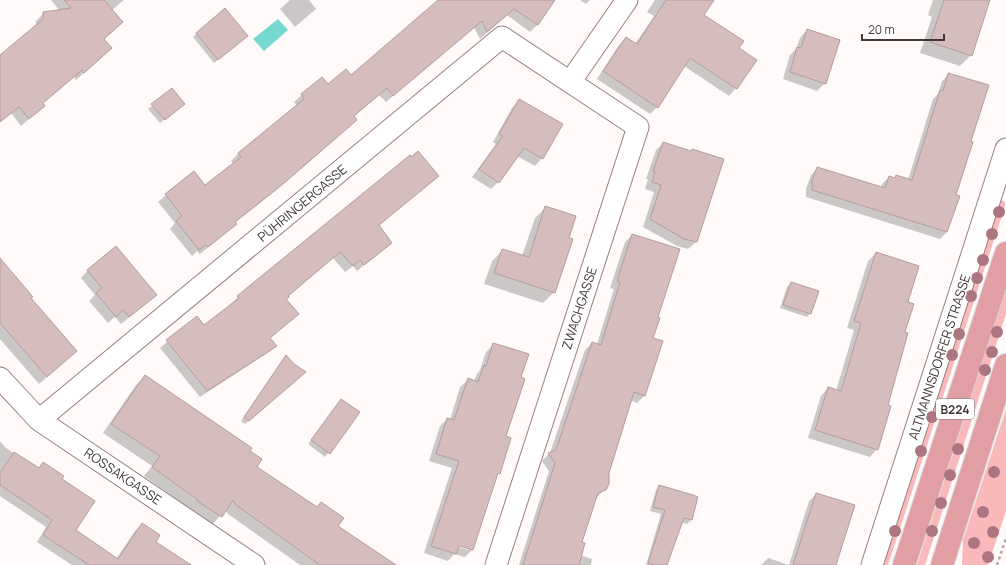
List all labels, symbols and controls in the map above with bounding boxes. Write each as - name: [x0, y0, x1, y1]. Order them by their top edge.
- scale bar: [862, 16, 944, 42]
- text: 20 m: [868, 21, 895, 38]
- street label: PÜHRINGERGASSE: [254, 160, 350, 246]
- street label: ZWACHGASSE: [557, 264, 601, 352]
- street label: ALTMANNSDORFER STRASSE: [904, 272, 974, 442]
- road number: B224: [936, 399, 974, 419]
- street label: ROSSAKGASSE: [81, 443, 165, 509]

